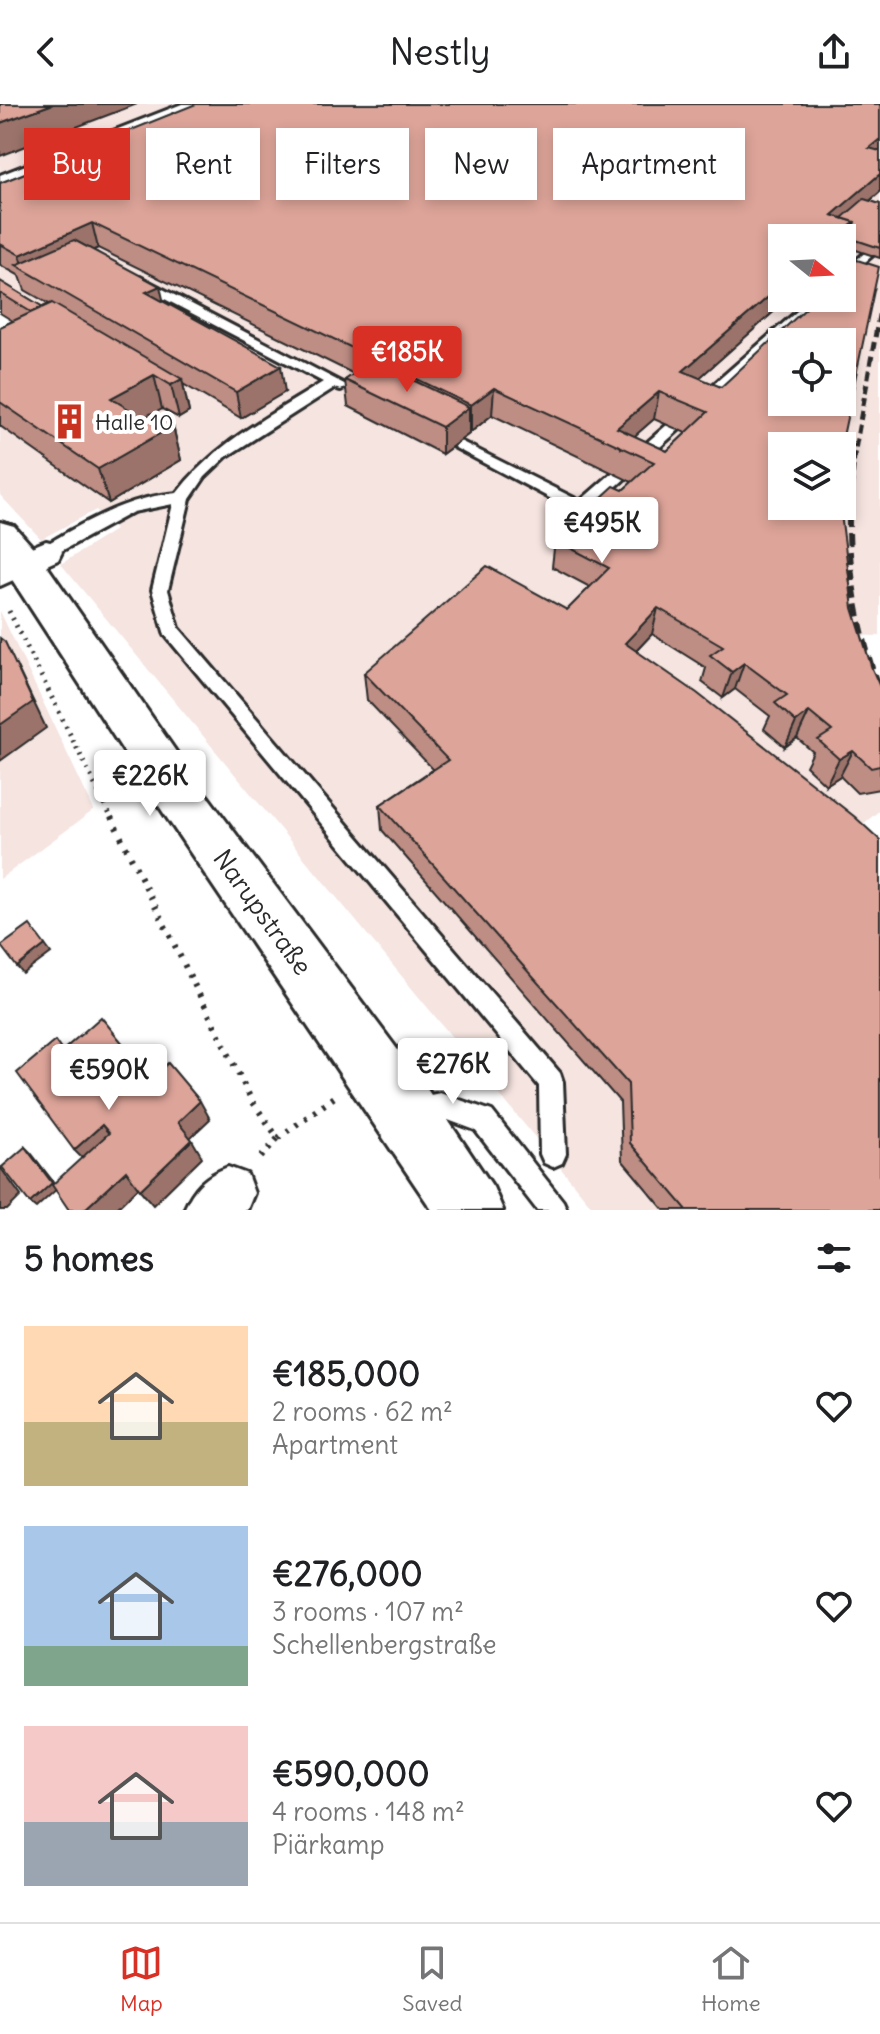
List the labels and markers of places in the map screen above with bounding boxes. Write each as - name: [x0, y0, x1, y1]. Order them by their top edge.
- pin: €185K: [351, 326, 463, 394]
- building icon: Halle 10: [50, 403, 88, 441]
- place label: Halle 10: [95, 408, 174, 436]
- pin: €495K: [546, 497, 658, 565]
- pin: €226K: [94, 750, 206, 818]
- pin: €276K: [397, 1038, 509, 1106]
- pin: €590K: [53, 1044, 165, 1112]

